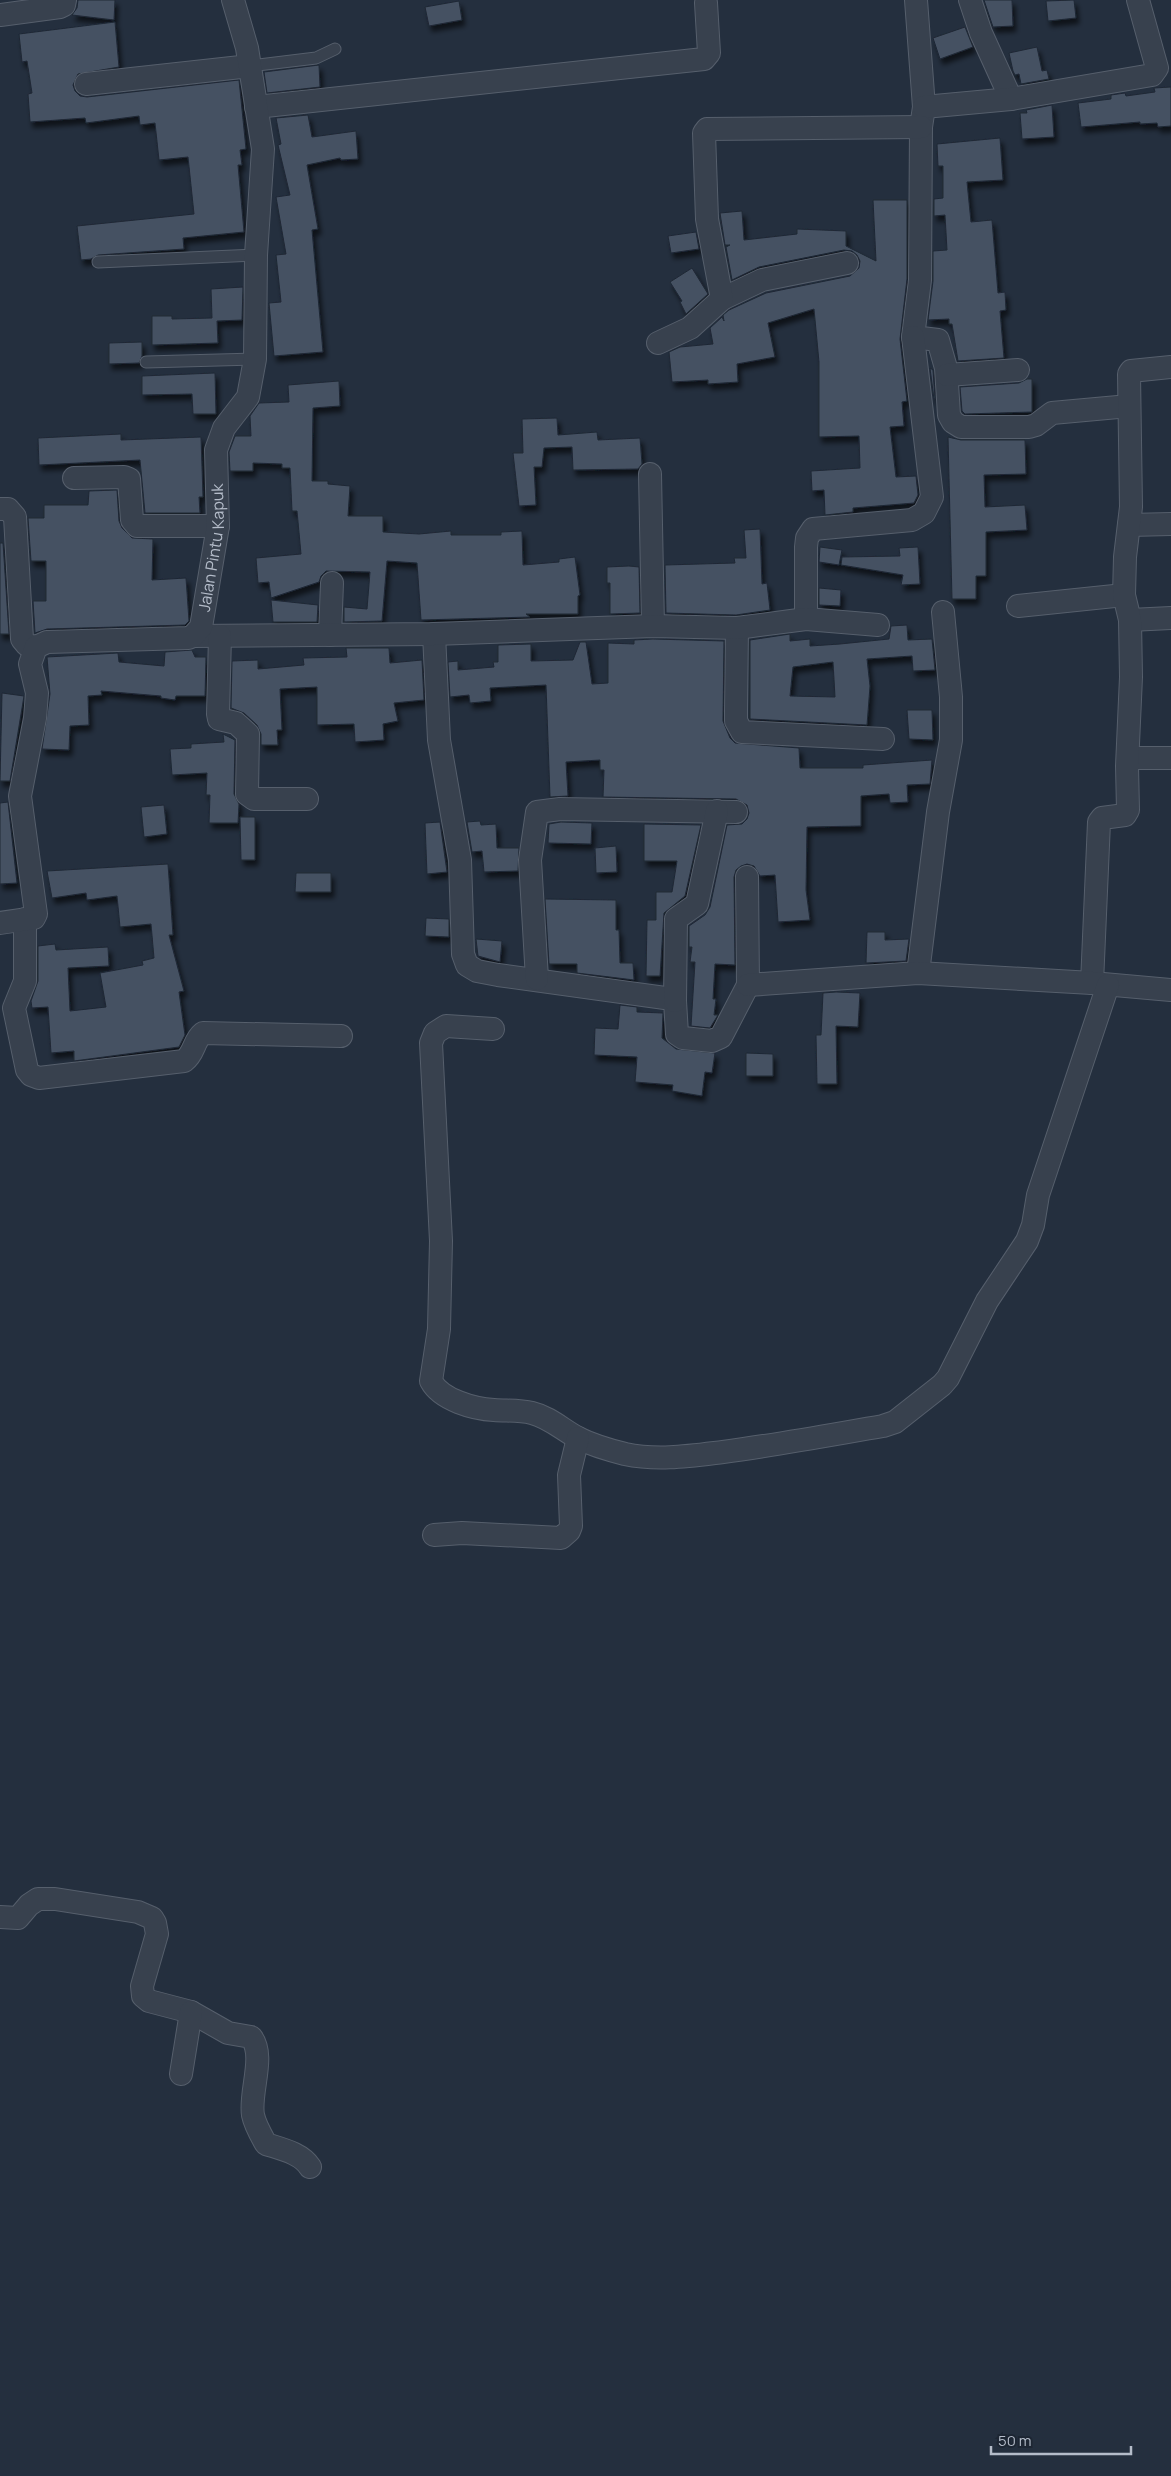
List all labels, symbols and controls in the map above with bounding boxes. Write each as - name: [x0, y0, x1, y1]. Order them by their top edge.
- street label: Jalan Pintu Kapuk: [193, 482, 229, 613]
- scale bar: [991, 2424, 1131, 2456]
- text: 50 m: [998, 2430, 1032, 2451]

